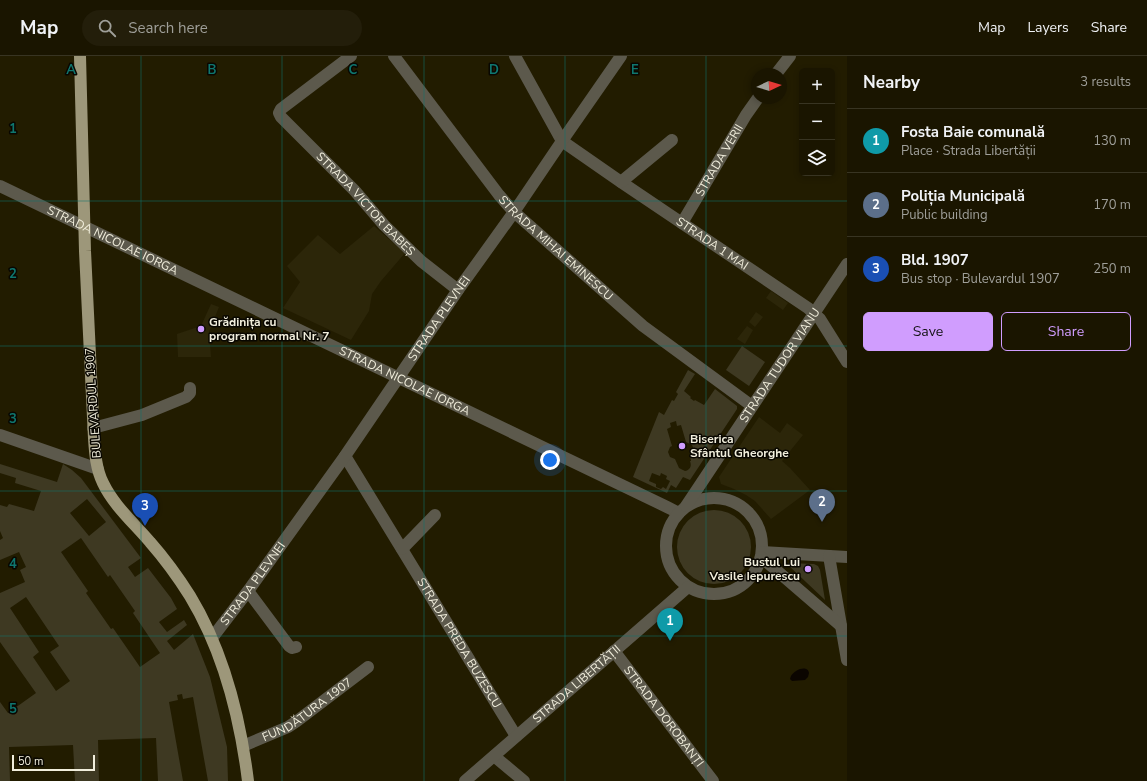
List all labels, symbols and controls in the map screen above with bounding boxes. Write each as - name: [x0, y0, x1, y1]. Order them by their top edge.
- search box: [82, 10, 362, 46]
- text: Map: [20, 15, 58, 41]
- icon: search: [96, 17, 118, 39]
- text: Search here: [128, 18, 208, 38]
- text: Map: [978, 18, 1005, 37]
- text: Layers: [1027, 18, 1069, 37]
- text: Share: [1091, 18, 1127, 37]
- text: A: [66, 61, 76, 79]
- text: B: [208, 61, 217, 79]
- text: C: [349, 61, 358, 79]
- text: D: [489, 61, 499, 79]
- text: E: [631, 61, 639, 79]
- north arrow: [751, 68, 787, 104]
- map controls: [799, 68, 835, 176]
- button: +: [799, 68, 835, 104]
- text: Nearby: [863, 71, 920, 94]
- text: 3 results: [1080, 73, 1131, 91]
- button: −: [799, 104, 835, 140]
- text: 1: [9, 120, 17, 138]
- street label: STRADA VERII: [692, 121, 747, 199]
- text: Fosta Baie comunală: [901, 122, 1045, 142]
- text: 1: [872, 132, 880, 150]
- text: 130 m: [1093, 132, 1131, 150]
- button: layers: [799, 140, 835, 176]
- text: Place · Strada Libertății: [901, 142, 1036, 160]
- street label: STRADA VICTOR BABEȘ: [313, 149, 419, 259]
- text: Poliția Municipală: [901, 186, 1025, 206]
- street label: STRADA MIHAI EMINESCU: [495, 192, 617, 304]
- text: 2: [872, 196, 880, 214]
- text: 170 m: [1093, 196, 1131, 214]
- street label: STRADA NICOLAE IORGA: [44, 202, 181, 279]
- text: Public building: [901, 206, 988, 224]
- street label: STRADA 1 MAI: [673, 213, 752, 274]
- text: Bld. 1907: [901, 250, 969, 270]
- text: 3: [872, 260, 880, 278]
- text: 250 m: [1093, 260, 1131, 278]
- text: 2: [9, 265, 17, 283]
- text: Bus stop · Bulevardul 1907: [901, 270, 1060, 288]
- street label: STRADA PLEVNEI: [404, 273, 474, 364]
- street label: STRADA TUDOR VIANU: [736, 305, 824, 426]
- button: Save: [863, 312, 993, 351]
- button: Share: [1001, 312, 1131, 351]
- place label: Grădinița cu program normal Nr. 7: [209, 314, 330, 344]
- marker: Grădinița cu program normal Nr. 7: [196, 324, 206, 334]
- street label: STRADA NICOLAE IORGA: [336, 342, 473, 419]
- street label: BULEVARDUL 1907: [81, 347, 105, 459]
- text: 3: [9, 410, 17, 428]
- place label: Biserica Sfântul Gheorghe: [690, 431, 789, 461]
- marker: Biserica Sfântul Gheorghe: [677, 441, 687, 451]
- your location: [540, 450, 560, 470]
- pin: 2: [809, 489, 835, 522]
- pin: 3: [132, 493, 158, 526]
- street label: STRADA PLEVNEI: [217, 539, 289, 629]
- place label: Bustul Lui Vasile Iepurescu: [709, 554, 800, 584]
- text: 4: [9, 555, 17, 573]
- marker: Bustul Lui Vasile Iepurescu: [803, 564, 813, 574]
- street label: STRADA PREDA BUZESCU: [413, 575, 505, 711]
- pin: 1: [657, 608, 683, 641]
- street label: STRADA LIBERTĂȚII: [529, 641, 624, 727]
- street label: STRADA DOROBANȚI: [620, 662, 707, 770]
- street label: FUNDĂTURA 1907: [260, 674, 355, 745]
- text: 5: [9, 700, 17, 718]
- scale bar: [12, 753, 95, 772]
- text: 50 m: [18, 754, 43, 769]

